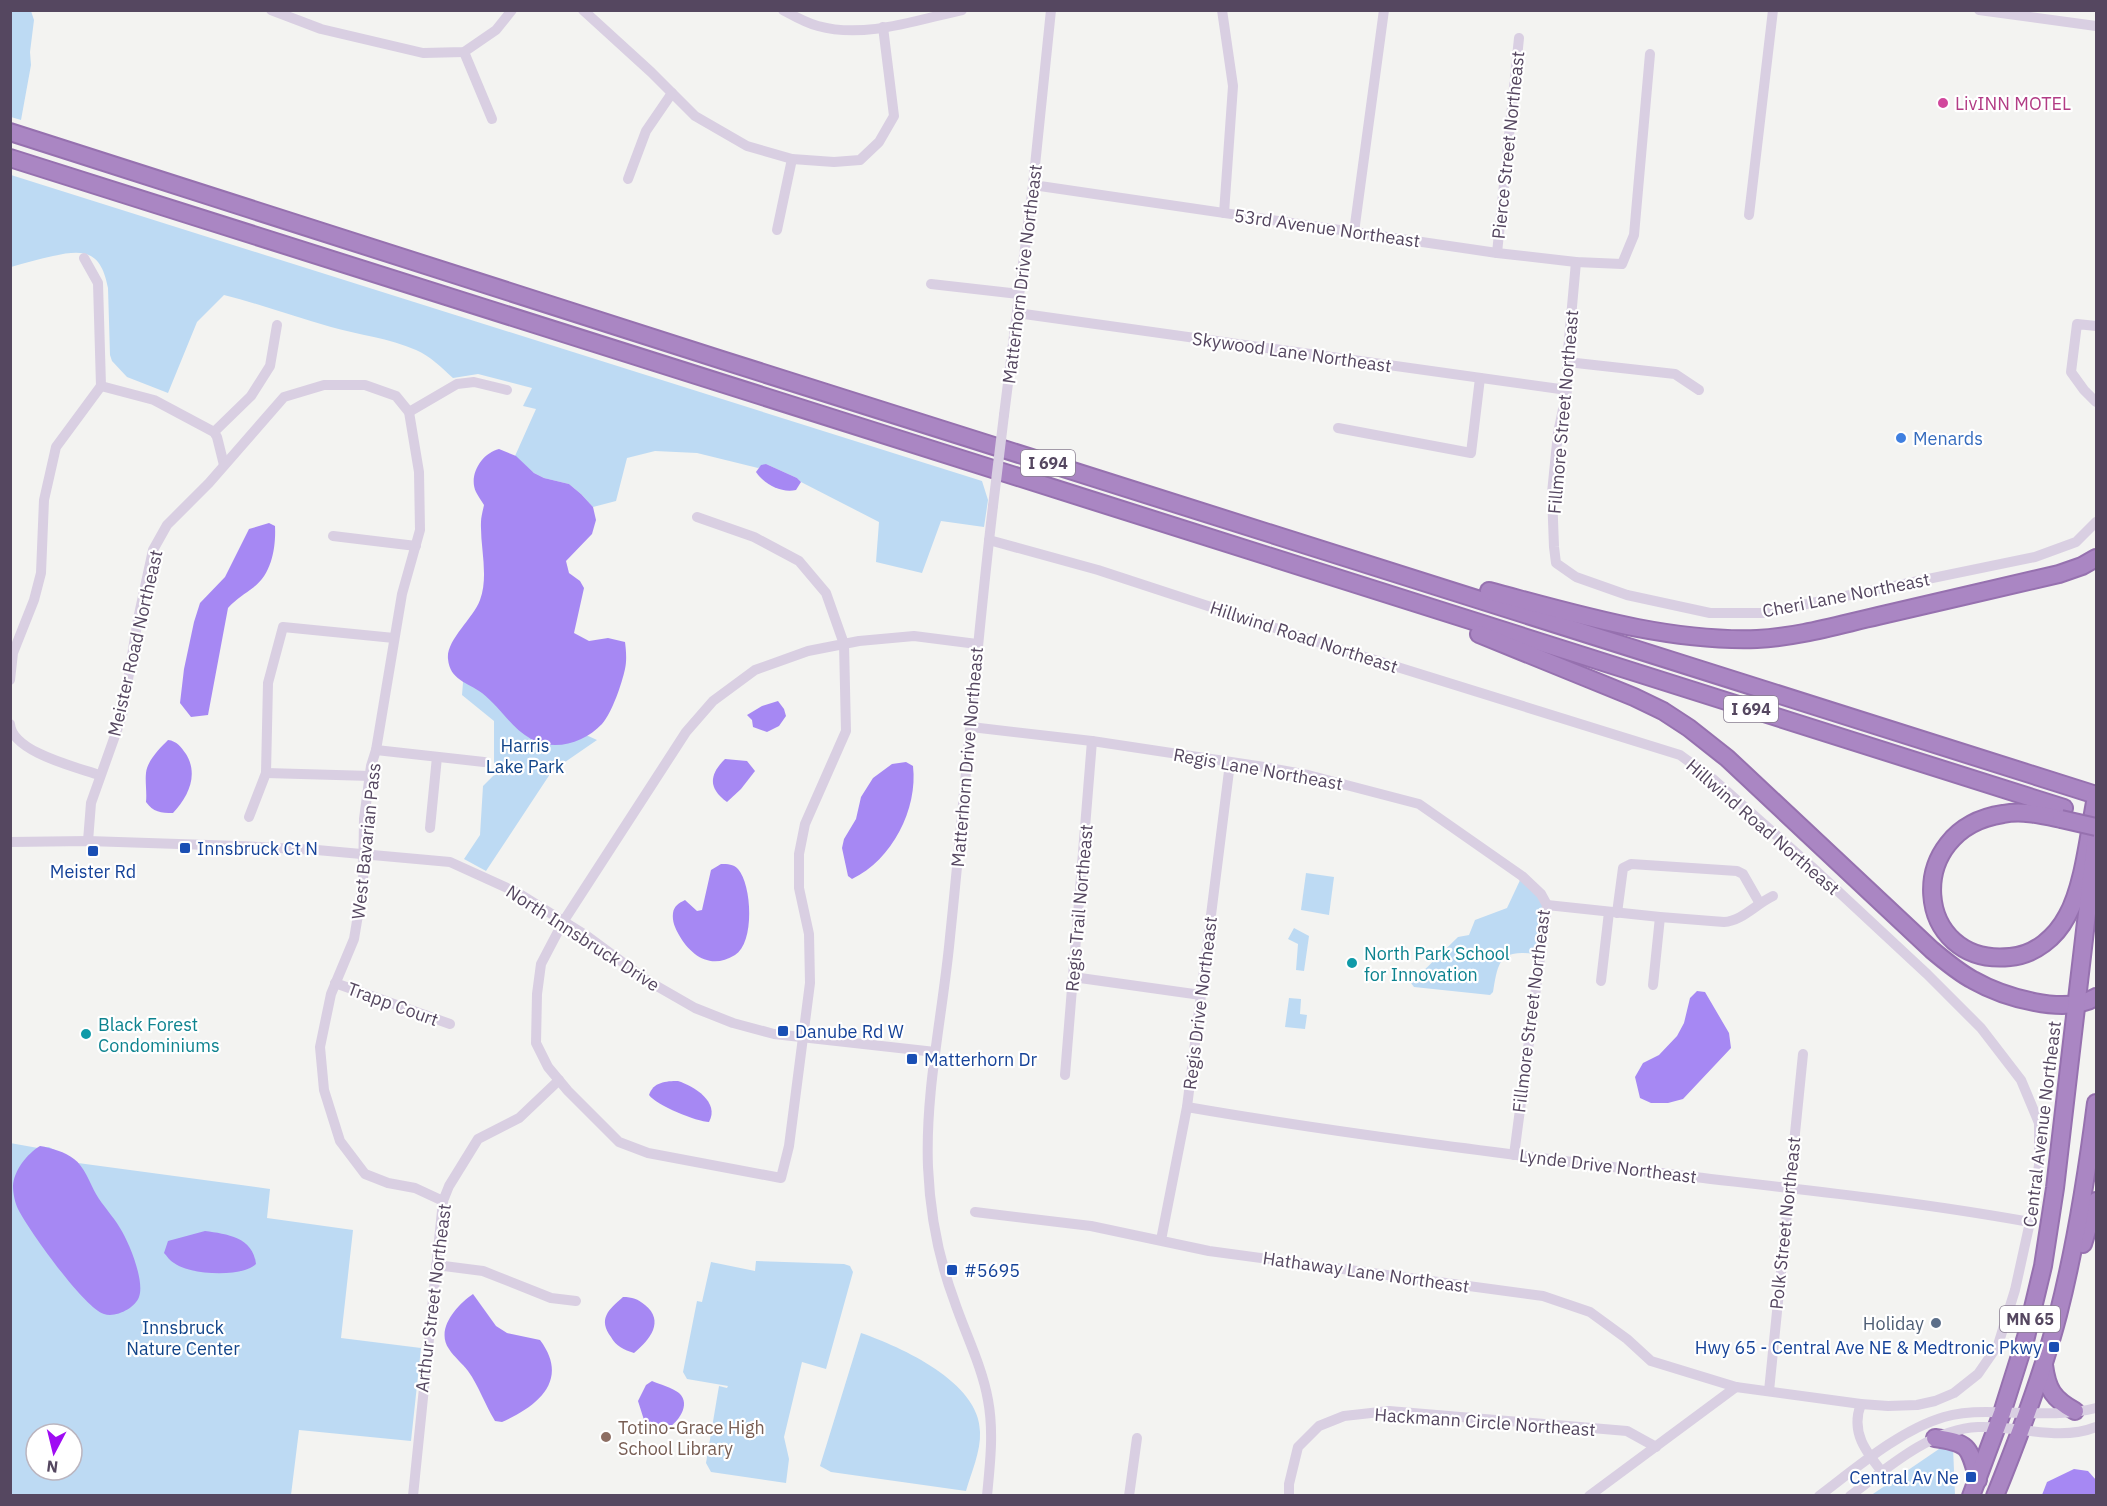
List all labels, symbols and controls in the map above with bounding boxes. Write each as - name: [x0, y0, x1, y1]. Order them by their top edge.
- street label: Pierce Street Northeast: [1487, 50, 1529, 240]
- place label: LivINN MOTEL: [1955, 92, 2071, 115]
- marker: LivINN MOTEL: [1936, 96, 1950, 110]
- street label: Matterhorn Drive Northeast: [997, 163, 1047, 385]
- street label: 53rd Avenue Northeast: [1232, 204, 1422, 252]
- street label: Fillmore Street Northeast: [1543, 309, 1583, 515]
- street label: Skywood Lane Northeast: [1191, 327, 1393, 377]
- place label: Menards: [1913, 427, 1983, 450]
- marker: Menards: [1894, 431, 1908, 445]
- road number: I 694: [1021, 450, 1075, 476]
- street label: Meister Road Northeast: [102, 547, 168, 739]
- street label: Cheri Lane Northeast: [1760, 567, 1932, 623]
- street label: Hillwind Road Northeast: [1207, 596, 1401, 678]
- street label: Matterhorn Drive Northeast: [946, 646, 988, 868]
- road number: I 694: [1724, 696, 1778, 722]
- park label: Harris Lake Park: [486, 734, 565, 778]
- street label: Regis Lane Northeast: [1172, 743, 1344, 795]
- street label: Hillwind Road Northeast: [1681, 754, 1845, 900]
- street label: West Bavarian Pass: [346, 762, 386, 920]
- street label: Regis Trail Northeast: [1060, 823, 1098, 993]
- place label: Innsbruck Ct N: [197, 837, 318, 860]
- marker: Innsbruck Ct N: [178, 841, 192, 855]
- marker: Meister Rd: [86, 844, 100, 858]
- place label: Meister Rd: [50, 860, 136, 883]
- street label: North Innsbruck Drive: [502, 880, 664, 996]
- street label: Fillmore Street Northeast: [1507, 908, 1555, 1114]
- street label: Regis Drive Northeast: [1178, 915, 1222, 1091]
- place label: North Park School for Innovation: [1364, 942, 1510, 986]
- marker: North Park School for Innovation: [1345, 956, 1359, 970]
- street label: Trapp Court: [344, 977, 442, 1031]
- place label: Black Forest Condominiums: [98, 1013, 220, 1057]
- place label: Danube Rd W: [795, 1020, 904, 1043]
- street label: Central Avenue Northeast: [2018, 1020, 2066, 1228]
- marker: Danube Rd W: [776, 1024, 790, 1038]
- marker: Black Forest Condominiums: [79, 1027, 93, 1041]
- place label: Matterhorn Dr: [924, 1048, 1038, 1071]
- marker: Matterhorn Dr: [905, 1052, 919, 1066]
- street label: Polk Street Northeast: [1765, 1136, 1805, 1310]
- street label: Lynde Drive Northeast: [1518, 1144, 1698, 1188]
- street label: Arthur Street Northeast: [410, 1202, 456, 1394]
- street label: Hathaway Lane Northeast: [1261, 1246, 1471, 1298]
- place label: #5695: [964, 1259, 1020, 1282]
- marker: #5695: [945, 1263, 959, 1277]
- road number: MN 65: [2000, 1306, 2060, 1332]
- place label: Holiday: [1863, 1312, 1924, 1335]
- park label: Innsbruck Nature Center: [126, 1316, 240, 1360]
- marker: Holiday: [1929, 1316, 1943, 1330]
- place label: Hwy 65 - Central Ave NE & Medtronic Pkwy: [1695, 1336, 2042, 1359]
- marker: Hwy 65 - Central Ave NE & Medtronic Pkwy: [2047, 1340, 2061, 1354]
- street label: Hackmann Circle Northeast: [1374, 1403, 1596, 1441]
- place label: Totino-Grace High School Library: [618, 1416, 765, 1460]
- north arrow: [24, 1422, 84, 1482]
- marker: Totino-Grace High School Library: [599, 1430, 613, 1444]
- text: N: [45, 1456, 59, 1478]
- place label: Central Av Ne: [1849, 1466, 1959, 1489]
- marker: Central Av Ne: [1964, 1470, 1978, 1484]

